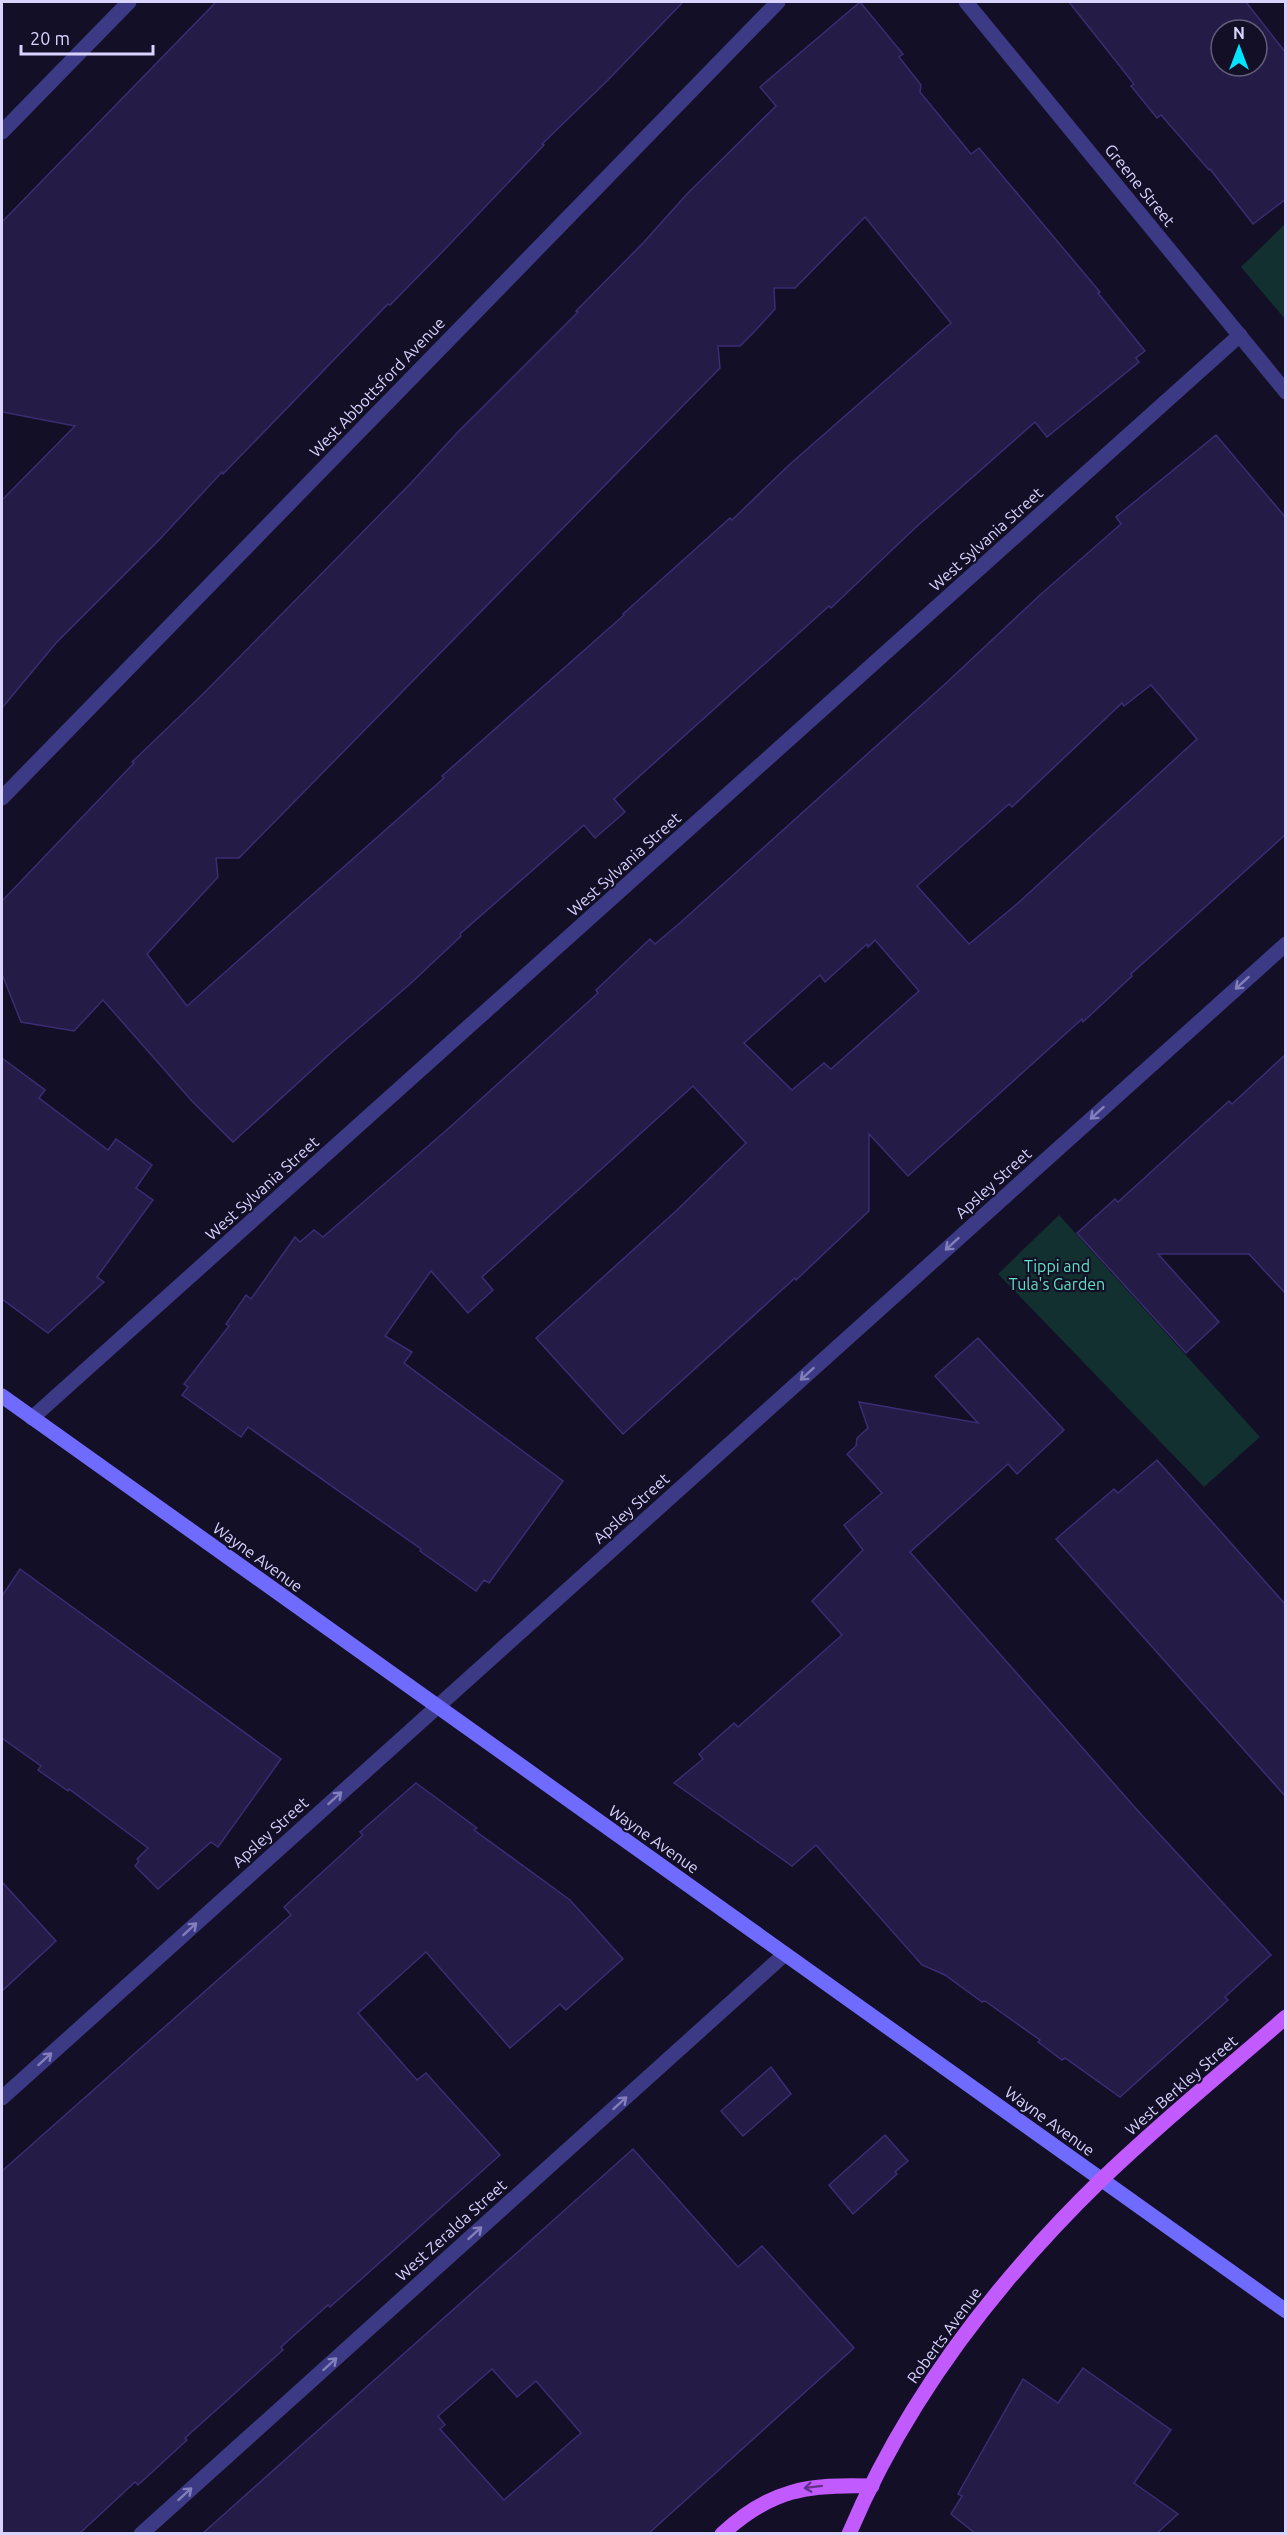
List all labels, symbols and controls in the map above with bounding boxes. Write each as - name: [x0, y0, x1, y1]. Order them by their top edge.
- scale bar: [21, 18, 153, 56]
- north arrow: [1209, 18, 1269, 78]
- text: N: [1233, 24, 1245, 42]
- text: 20 m: [30, 28, 70, 48]
- street label: Greene Street: [1101, 140, 1179, 230]
- street label: West Abbottsford Avenue: [306, 314, 448, 460]
- street label: West Sylvania Street: [926, 483, 1047, 595]
- street label: West Sylvania Street: [564, 808, 685, 920]
- one-way arrow: [1235, 976, 1250, 990]
- one-way arrow: [1090, 1106, 1105, 1120]
- street label: West Sylvania Street: [202, 1132, 323, 1244]
- street label: Apsley Street: [951, 1144, 1035, 1222]
- one-way arrow: [944, 1237, 959, 1251]
- park label: Tippi and Tula's Garden: [1009, 1257, 1105, 1293]
- one-way arrow: [799, 1367, 814, 1381]
- street label: Apsley Street: [589, 1469, 673, 1547]
- street label: Wayne Avenue: [210, 1519, 306, 1595]
- one-way arrow: [327, 1791, 342, 1805]
- street label: Apsley Street: [228, 1793, 312, 1871]
- street label: Wayne Avenue: [605, 1801, 703, 1877]
- one-way arrow: [182, 1922, 197, 1936]
- street label: West Berkley Street: [1121, 2031, 1241, 2139]
- one-way arrow: [37, 2052, 52, 2066]
- street label: Wayne Avenue: [1002, 2083, 1098, 2159]
- one-way arrow: [612, 2096, 627, 2110]
- street label: West Zeralda Street: [392, 2175, 511, 2284]
- one-way arrow: [467, 2226, 482, 2241]
- street label: Roberts Avenue: [903, 2283, 985, 2387]
- one-way arrow: [322, 2357, 337, 2371]
- one-way arrow: [804, 2481, 824, 2492]
- one-way arrow: [177, 2487, 192, 2501]

